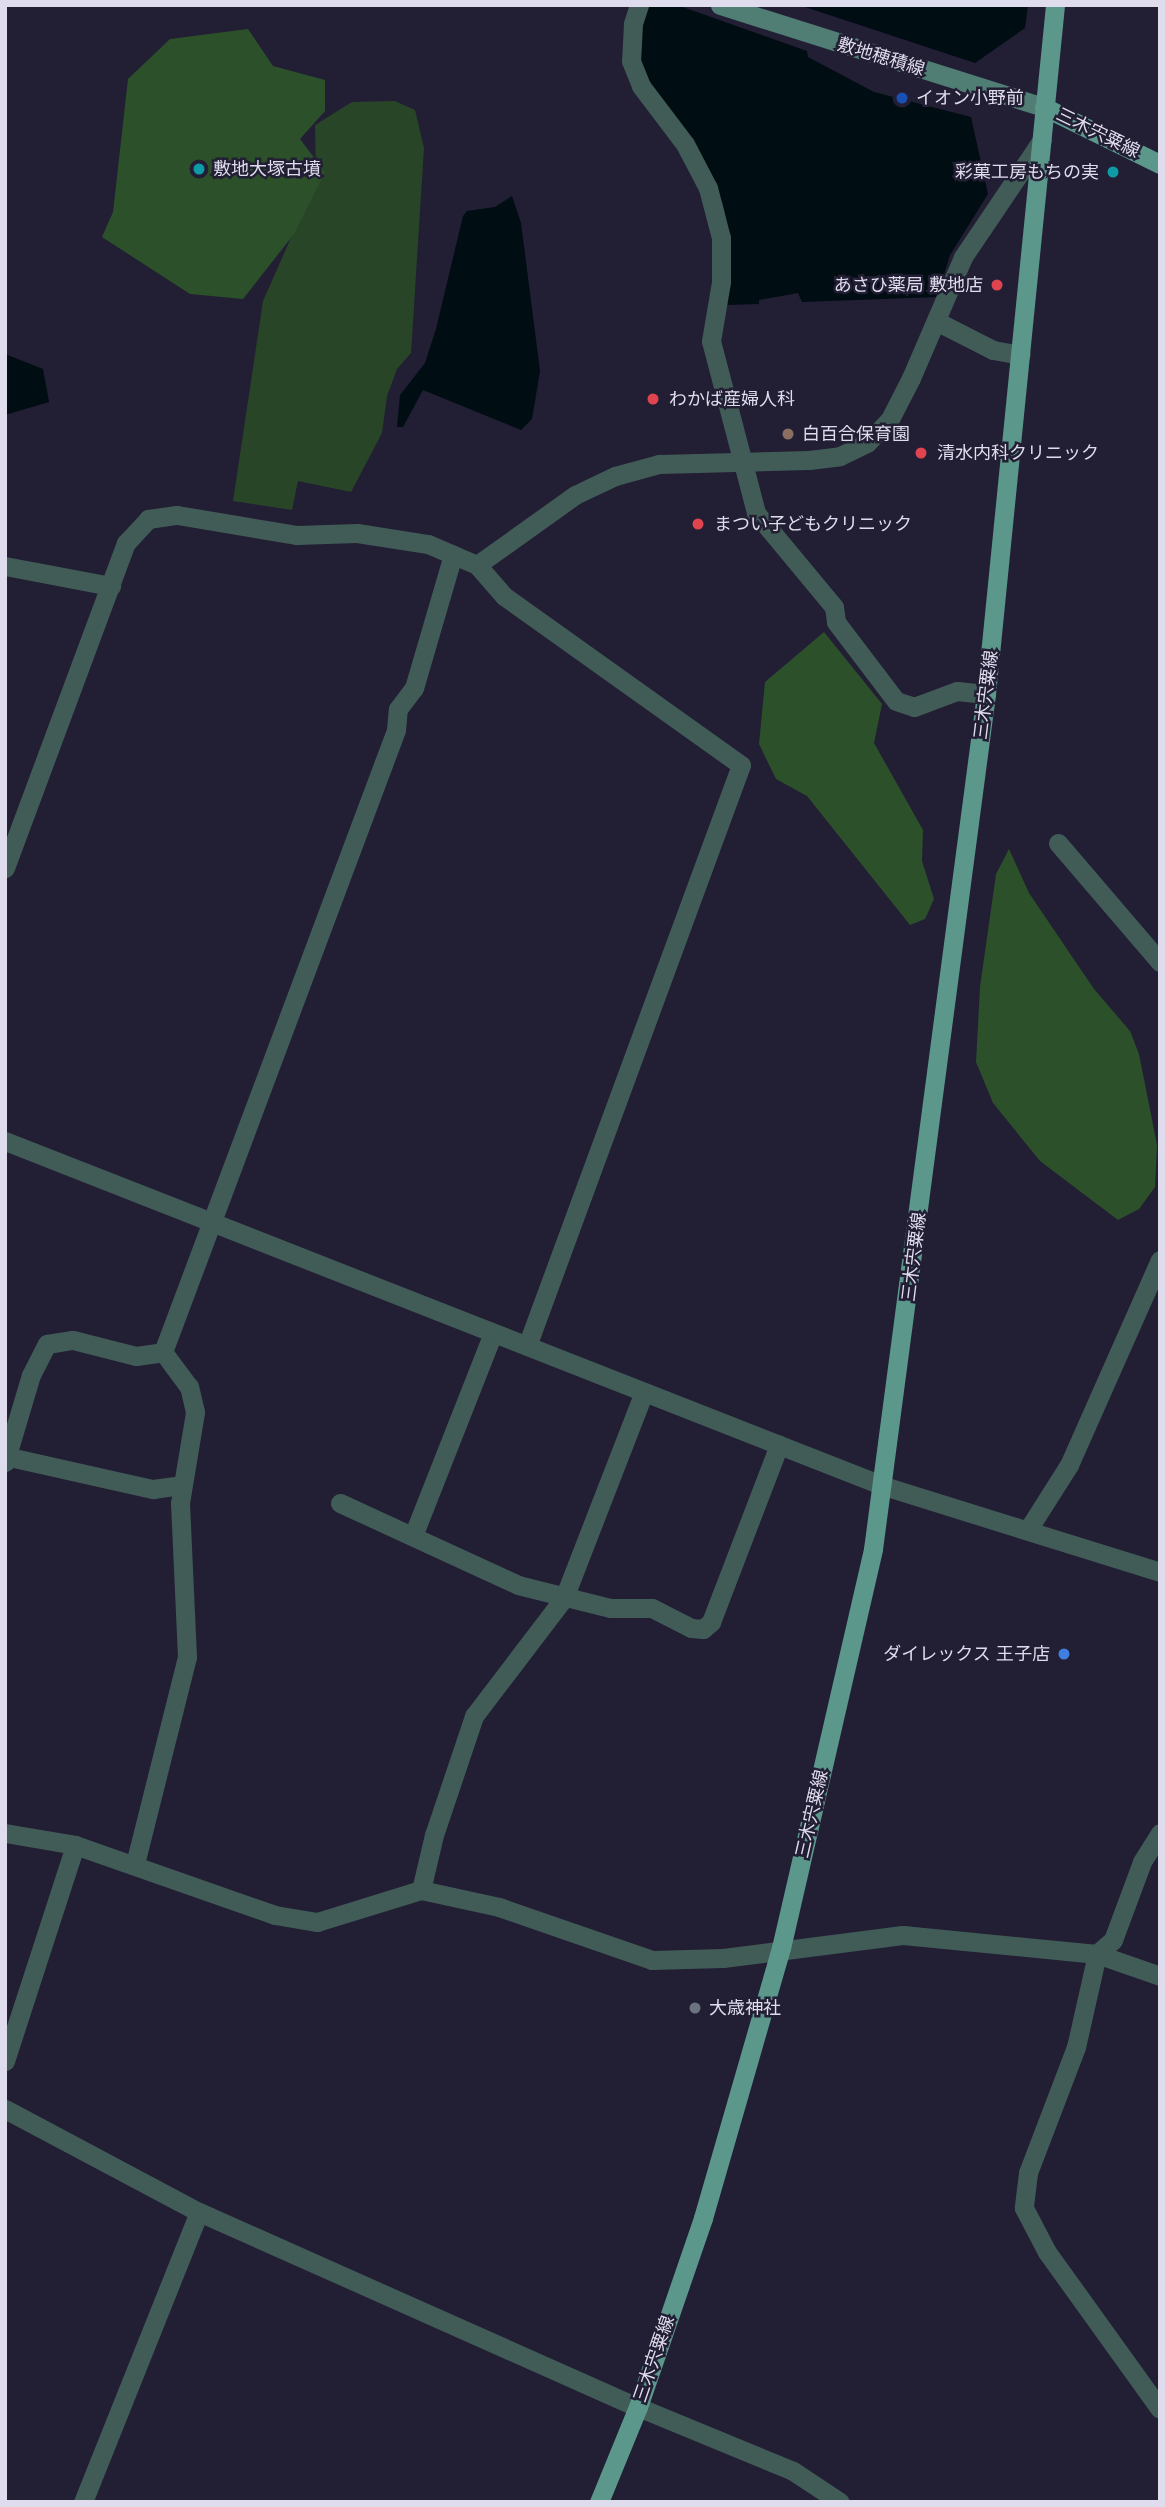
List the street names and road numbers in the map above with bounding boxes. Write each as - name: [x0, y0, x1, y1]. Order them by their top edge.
- street label: 敷地穂積線: [835, 34, 927, 80]
- street label: 三木宍粟線: [1053, 104, 1143, 162]
- street label: 三木宍粟線: [970, 649, 1002, 741]
- street label: 三木宍粟線: [898, 1211, 930, 1303]
- street label: 三木宍粟線: [791, 1768, 833, 1860]
- street label: 三木宍粟線: [629, 2313, 679, 2405]

